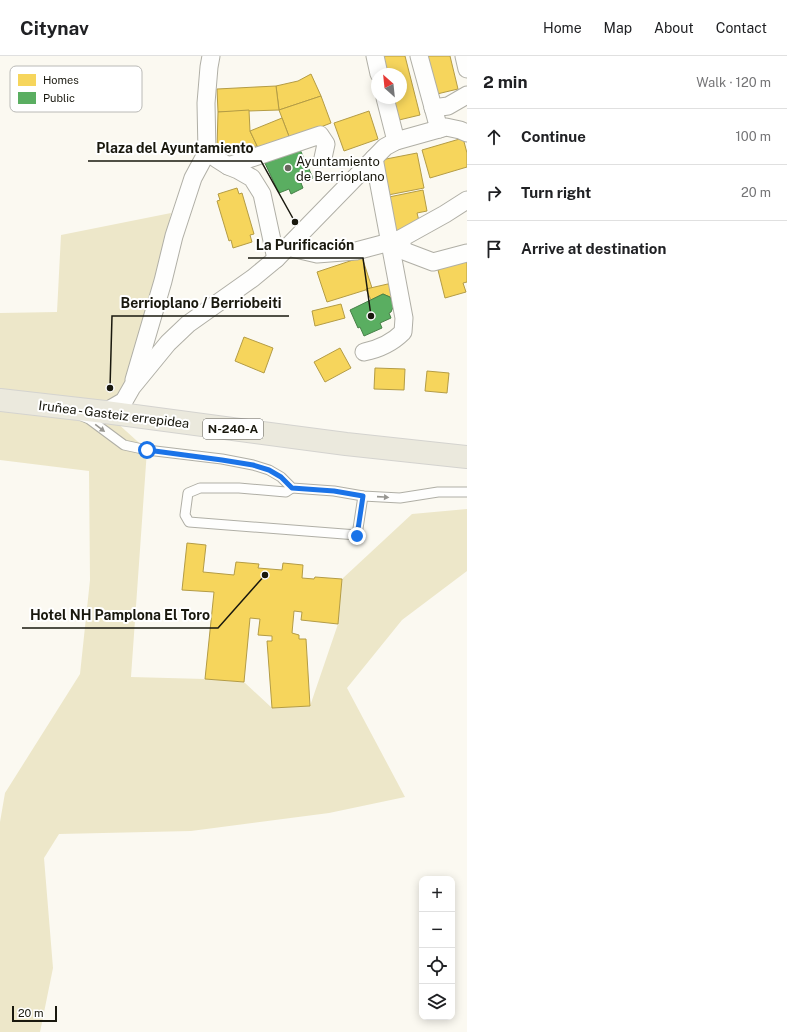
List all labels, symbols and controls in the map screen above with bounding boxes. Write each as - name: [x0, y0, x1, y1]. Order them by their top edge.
- text: Citynav: [20, 17, 89, 39]
- text: Home: [543, 20, 582, 36]
- text: Map: [604, 20, 632, 36]
- text: About: [654, 20, 694, 36]
- text: Contact: [716, 20, 767, 36]
- legend: [10, 66, 142, 112]
- north arrow: [371, 68, 407, 104]
- text: 2 min: [483, 72, 528, 92]
- text: Homes: [43, 74, 79, 86]
- text: Walk · 120 m: [696, 75, 771, 90]
- text: Public: [43, 92, 75, 104]
- icon: ahead: [483, 126, 505, 148]
- text: Continue: [521, 128, 586, 145]
- text: 100 m: [735, 129, 771, 144]
- callout: Plaza del Ayuntamiento: [88, 135, 261, 161]
- text: Plaza del Ayuntamiento: [96, 140, 254, 156]
- place label: Ayuntamiento de Berrioplano: [296, 154, 385, 184]
- marker: Ayuntamiento de Berrioplano: [283, 163, 293, 173]
- icon: right: [483, 182, 505, 204]
- text: Turn right: [521, 184, 591, 201]
- text: 20 m: [741, 185, 771, 200]
- callout: La Purificación: [248, 232, 363, 258]
- text: La Purificación: [256, 237, 354, 253]
- icon: arrive: [483, 238, 505, 260]
- text: Arrive at destination: [521, 240, 666, 257]
- callout: Berrioplano / Berriobeiti: [112, 290, 289, 316]
- text: Berrioplano / Berriobeiti: [121, 295, 282, 311]
- street label: Iruñea - Gasteiz errepidea: [38, 398, 190, 431]
- road number: N-240-A: [203, 419, 263, 439]
- one-way arrow: [95, 423, 105, 431]
- route start: [138, 441, 156, 459]
- one-way arrow: [377, 494, 389, 501]
- route end: [348, 527, 366, 545]
- callout: Hotel NH Pamplona El Toro: [22, 602, 218, 628]
- text: Hotel NH Pamplona El Toro: [30, 607, 210, 623]
- map controls: [419, 876, 455, 1020]
- button: +: [419, 876, 455, 912]
- button: −: [419, 912, 455, 948]
- button: locate: [419, 948, 455, 984]
- button: layers: [419, 984, 455, 1020]
- scale bar: [12, 1004, 57, 1023]
- text: 20 m: [18, 1007, 43, 1019]

